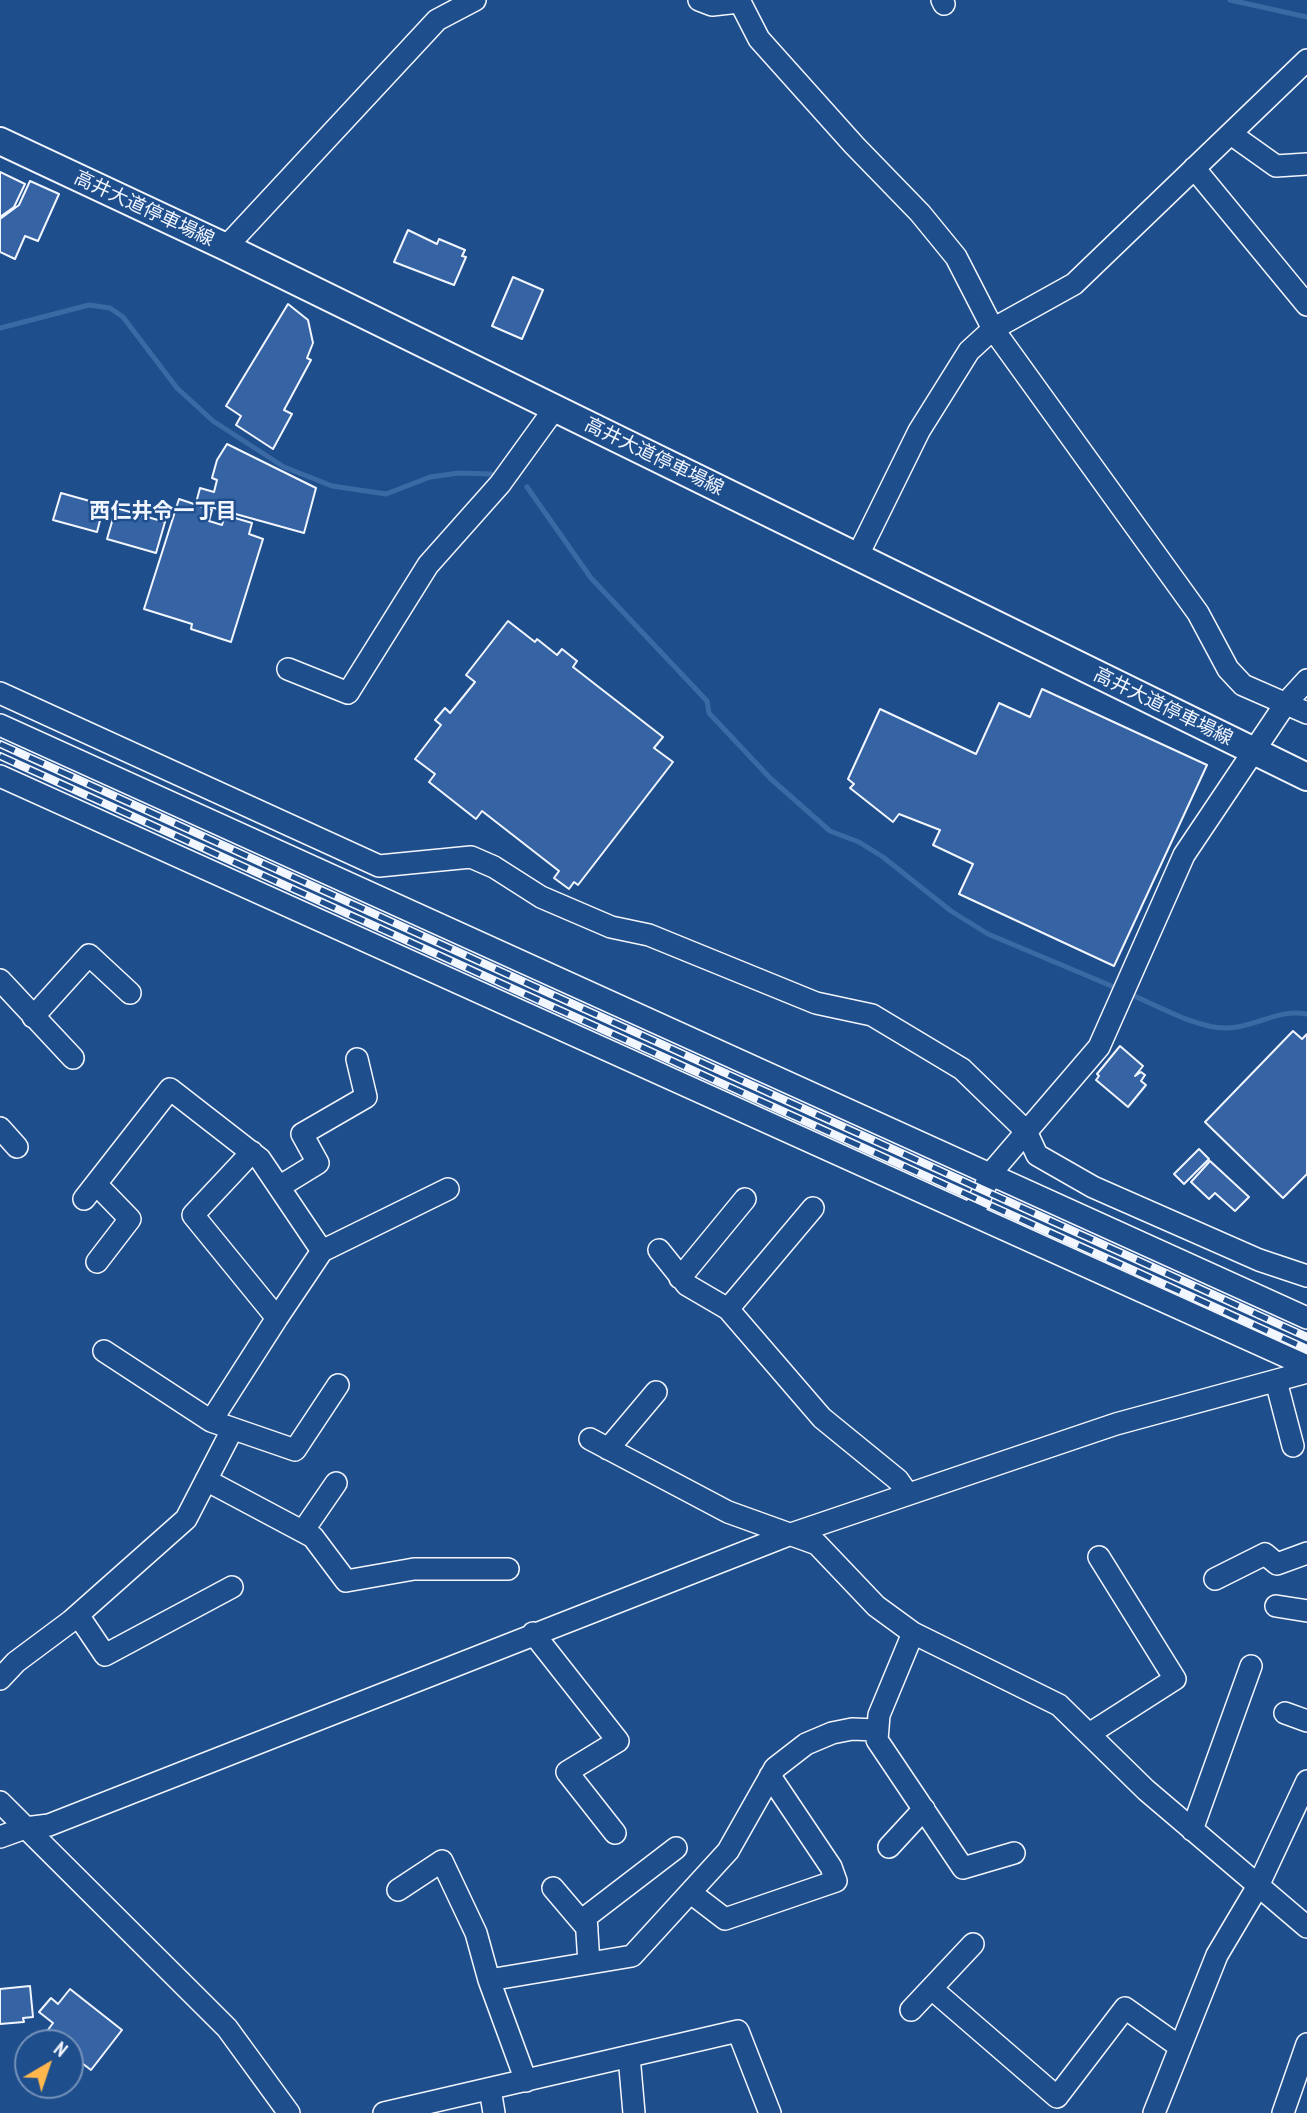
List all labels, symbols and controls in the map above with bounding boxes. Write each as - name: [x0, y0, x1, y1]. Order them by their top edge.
- street label: 高井大道停車場線: [70, 167, 218, 251]
- street label: 高井大道停車場線: [581, 413, 727, 501]
- district label: 西仁井令一丁目: [90, 499, 236, 525]
- street label: 高井大道停車場線: [1090, 663, 1236, 751]
- north arrow: [14, 2029, 84, 2099]
- text: N: [49, 2037, 72, 2062]

